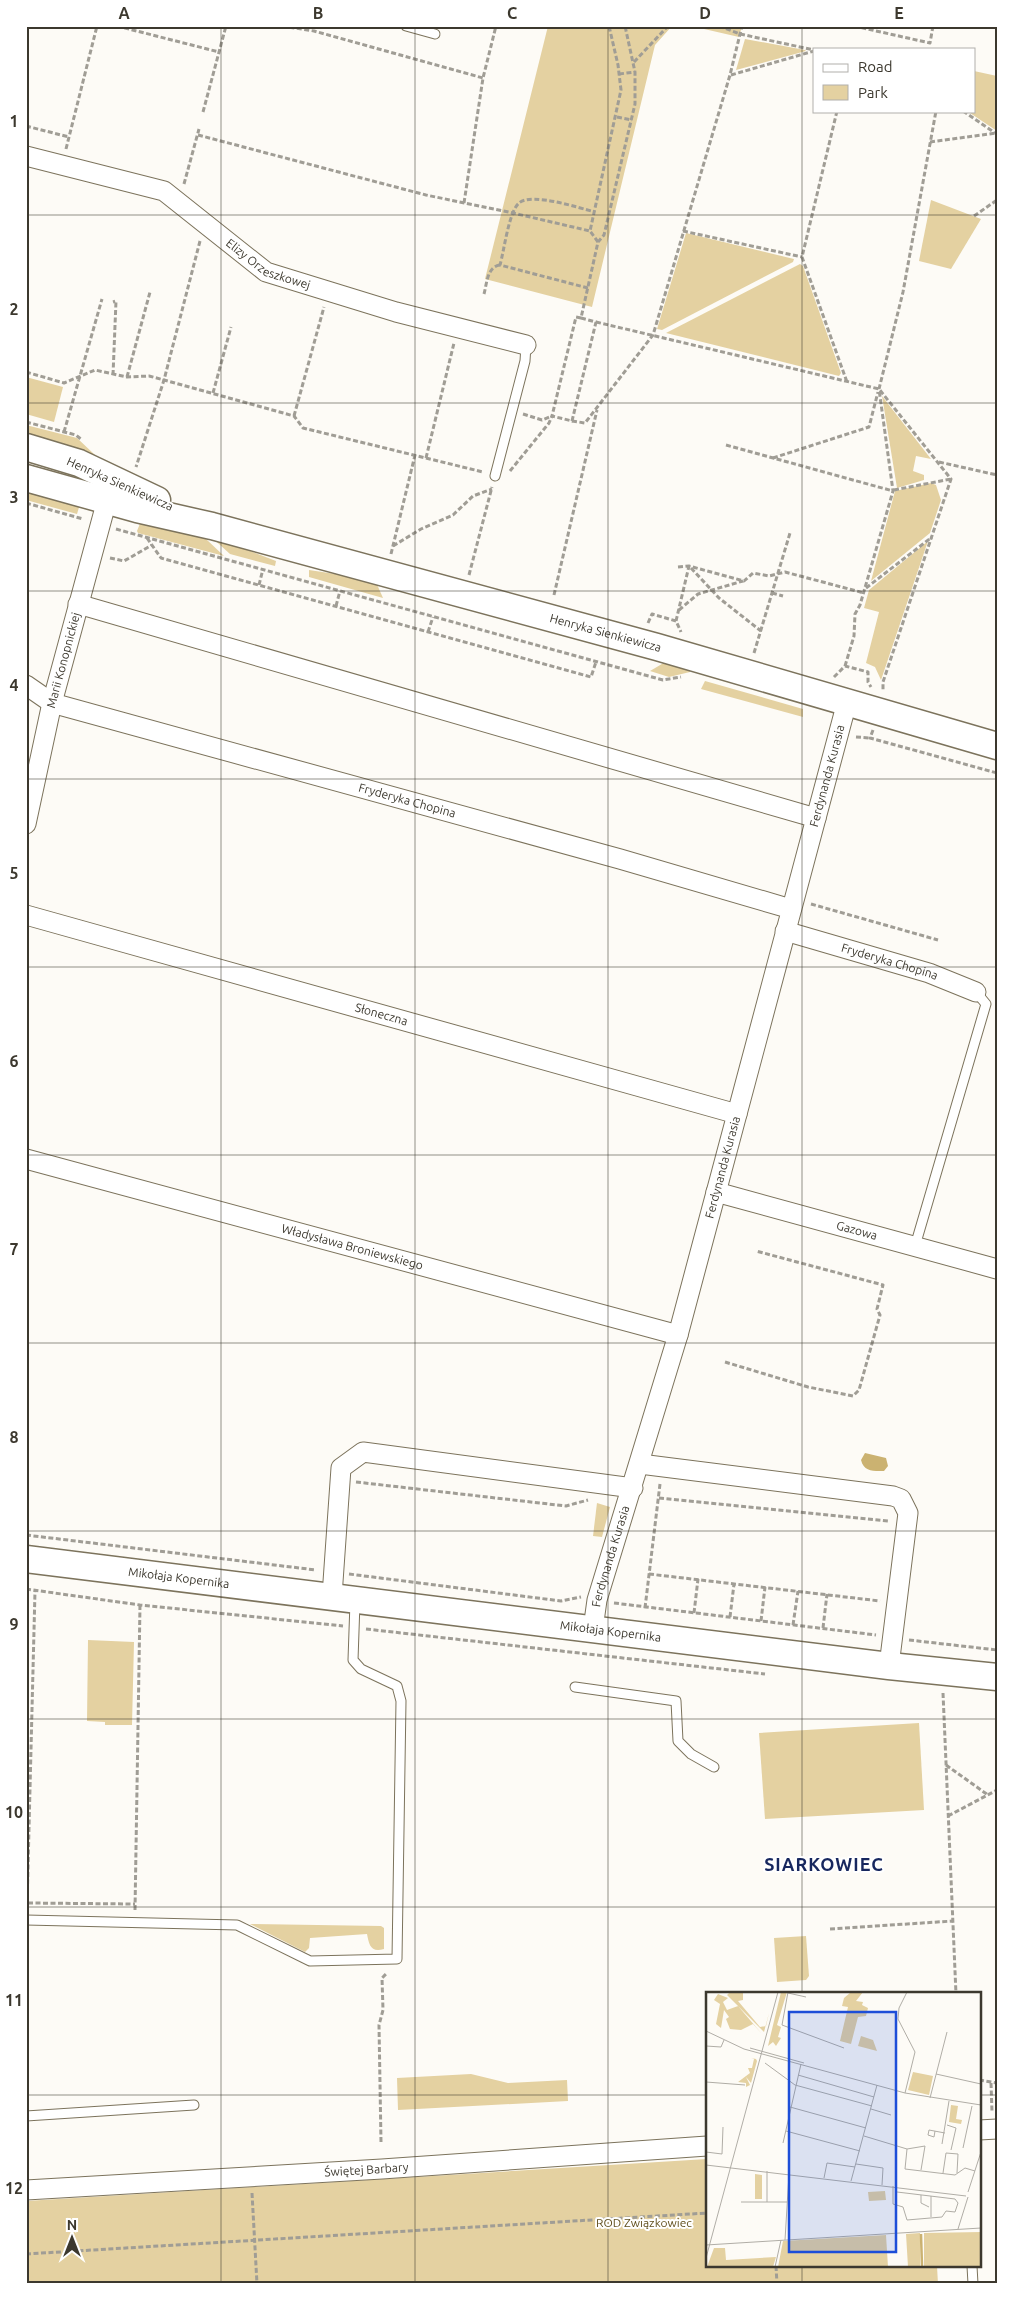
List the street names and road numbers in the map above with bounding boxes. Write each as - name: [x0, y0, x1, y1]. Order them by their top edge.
- street label: Elizy Orzeszkowej: [224, 236, 312, 291]
- street label: Henryka Sienkiewicza: [65, 454, 175, 513]
- street label: Marii Konopnickiej: [44, 611, 82, 710]
- street label: Henryka Sienkiewicza: [548, 611, 663, 654]
- street label: Ferdynanda Kurasia: [807, 723, 847, 828]
- street label: Fryderyka Chopina: [357, 781, 457, 820]
- street label: Fryderyka Chopina: [840, 941, 940, 982]
- street label: Słoneczna: [354, 1000, 409, 1028]
- street label: Ferdynanda Kurasia: [702, 1115, 742, 1220]
- street label: Gazowa: [835, 1218, 879, 1242]
- street label: Władysława Broniewskiego: [280, 1221, 425, 1272]
- street label: Ferdynanda Kurasia: [589, 1504, 631, 1608]
- street label: Mikołaja Kopernika: [128, 1565, 230, 1590]
- street label: Mikołaja Kopernika: [559, 1618, 662, 1644]
- street label: Świętej Barbary: [324, 2160, 409, 2178]

